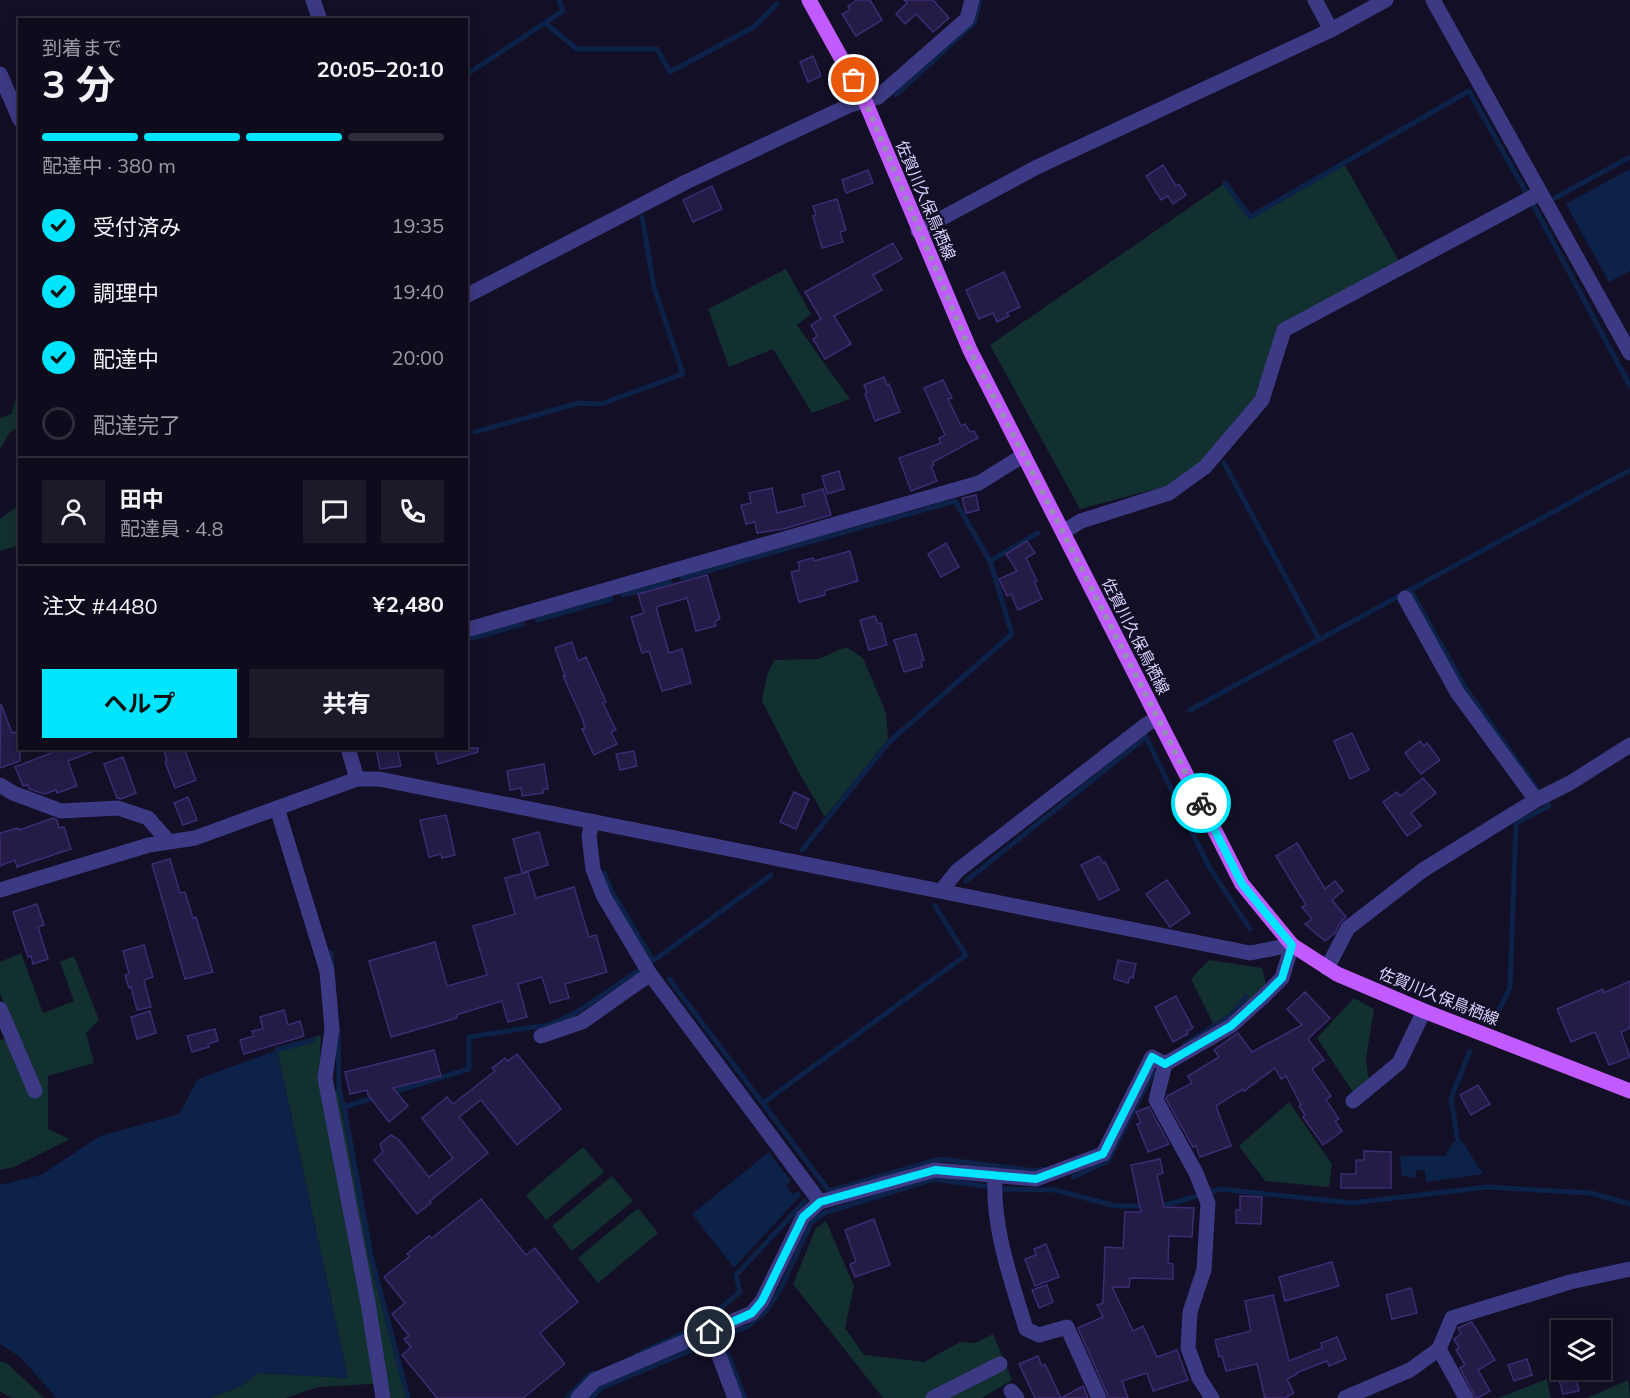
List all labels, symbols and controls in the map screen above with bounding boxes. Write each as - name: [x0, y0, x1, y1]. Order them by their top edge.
- text: 到着まで: [42, 35, 122, 60]
- pin: [828, 54, 879, 105]
- text: 20:05–20:10: [316, 55, 444, 83]
- text: 3 分: [42, 59, 115, 108]
- icon: bag: [837, 63, 870, 96]
- street label: 佐賀川久保鳥栖線: [892, 137, 960, 263]
- text: 配達中 · 380 m: [42, 153, 176, 178]
- icon: check: [42, 209, 75, 242]
- text: 受付済み: [93, 213, 181, 241]
- text: 19:35: [391, 213, 444, 238]
- icon: check: [42, 275, 75, 308]
- text: 調理中: [93, 279, 159, 307]
- text: 19:40: [391, 279, 444, 304]
- icon: check: [42, 341, 75, 374]
- text: 配達中: [93, 345, 159, 373]
- text: 20:00: [391, 345, 444, 370]
- text: 配達完了: [93, 411, 181, 439]
- button: person: [42, 480, 105, 543]
- button: chat: [303, 480, 366, 543]
- button: phone: [381, 480, 444, 543]
- text: 田中: [120, 485, 164, 513]
- text: 配達員 · 4.8: [120, 516, 224, 541]
- street label: 佐賀川久保鳥栖線: [1098, 574, 1174, 698]
- text: ¥2,480: [373, 590, 444, 618]
- text: 注文 #4480: [42, 592, 158, 620]
- button: ヘルプ: [42, 669, 237, 738]
- button: 共有: [249, 669, 444, 738]
- courier: [1171, 773, 1231, 833]
- icon: bike: [1185, 787, 1218, 820]
- street label: 佐賀川久保鳥栖線: [1376, 963, 1502, 1029]
- pin: [684, 1306, 735, 1357]
- icon: home: [693, 1315, 726, 1348]
- map controls: [1551, 1320, 1611, 1380]
- button: layers: [1551, 1320, 1611, 1380]

